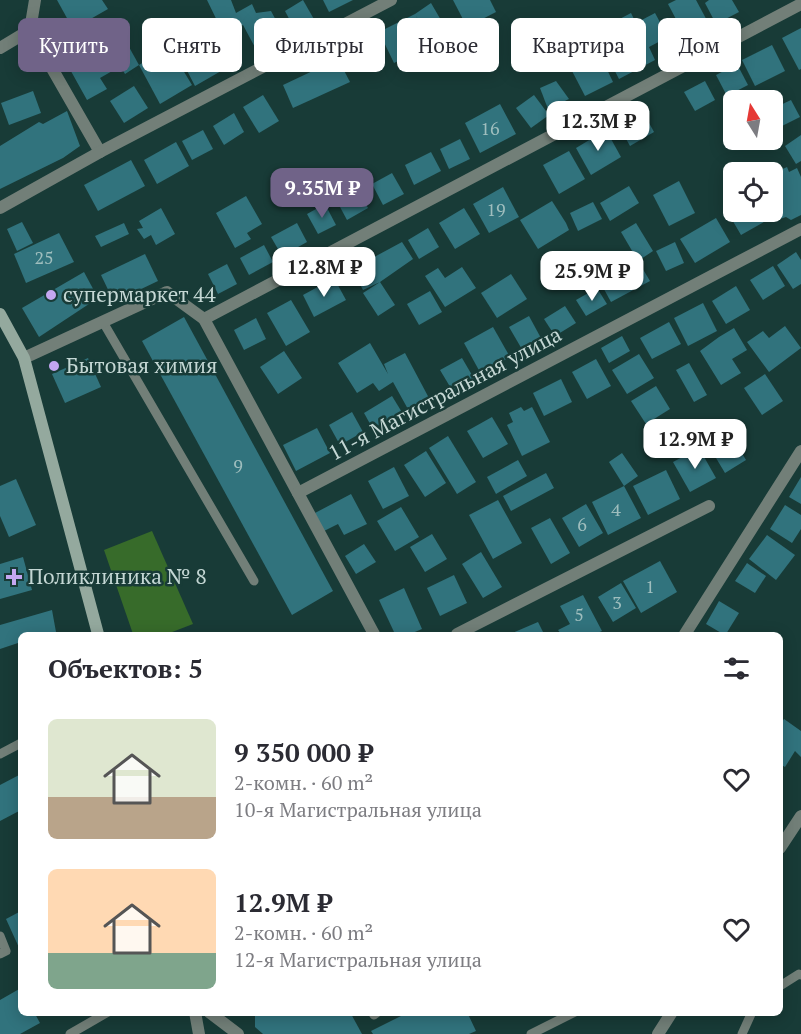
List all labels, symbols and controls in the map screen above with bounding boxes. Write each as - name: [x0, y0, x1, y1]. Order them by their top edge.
- chip: Купить: [18, 18, 130, 72]
- chip: Снять: [142, 18, 242, 72]
- chip: Фильтры: [254, 18, 385, 72]
- chip: Новое: [397, 18, 499, 72]
- chip: Квартира: [511, 18, 646, 72]
- chip: Дом: [658, 18, 741, 72]
- north arrow: [723, 90, 783, 150]
- map controls: [723, 90, 783, 222]
- pin: 12.3M ₽: [543, 101, 653, 152]
- text: 12.3M ₽: [560, 107, 636, 134]
- house number: 16: [480, 116, 500, 140]
- button: locate: [723, 162, 783, 222]
- pin: 9.35M ₽: [267, 168, 377, 219]
- text: 9.35M ₽: [284, 174, 360, 201]
- house number: 19: [486, 197, 506, 221]
- house number: 25: [34, 245, 54, 269]
- pin: 12.8M ₽: [269, 247, 379, 298]
- pin: 25.9M ₽: [537, 251, 647, 302]
- text: 12.8M ₽: [286, 253, 362, 280]
- text: 25.9M ₽: [554, 257, 630, 284]
- place label: супермаркет 44: [63, 280, 216, 308]
- marker: супермаркет 44: [44, 288, 58, 302]
- street label: 11-я Магистральная улица: [323, 319, 566, 467]
- place label: Бытовая химия: [66, 351, 217, 379]
- marker: Бытовая химия: [47, 359, 61, 373]
- pin: 12.9M ₽: [640, 419, 750, 470]
- text: 12.9M ₽: [657, 425, 733, 452]
- house number: 9: [233, 453, 243, 477]
- house number: 4: [611, 497, 621, 521]
- house number: 6: [577, 512, 587, 536]
- place label: Поликлиника № 8: [28, 562, 207, 590]
- marker: Поликлиника № 8: [5, 568, 23, 586]
- house number: 1: [645, 574, 655, 598]
- house number: 3: [612, 590, 622, 614]
- house number: 5: [574, 602, 584, 626]
- text: Объектов: 5: [48, 651, 203, 685]
- icon: filters: [720, 652, 753, 685]
- text: 9 350 000 ₽: [234, 735, 373, 769]
- icon: home: [96, 743, 168, 815]
- icon: heart: [720, 763, 753, 796]
- text: 2-комн. · 60 m²: [234, 769, 373, 796]
- text: 10-я Магистральная улица: [234, 796, 482, 823]
- text: 12.9M ₽: [234, 885, 332, 919]
- icon: home: [96, 893, 168, 965]
- icon: heart: [720, 913, 753, 946]
- text: 2-комн. · 60 m²: [234, 919, 373, 946]
- text: 12-я Магистральная улица: [234, 946, 482, 973]

